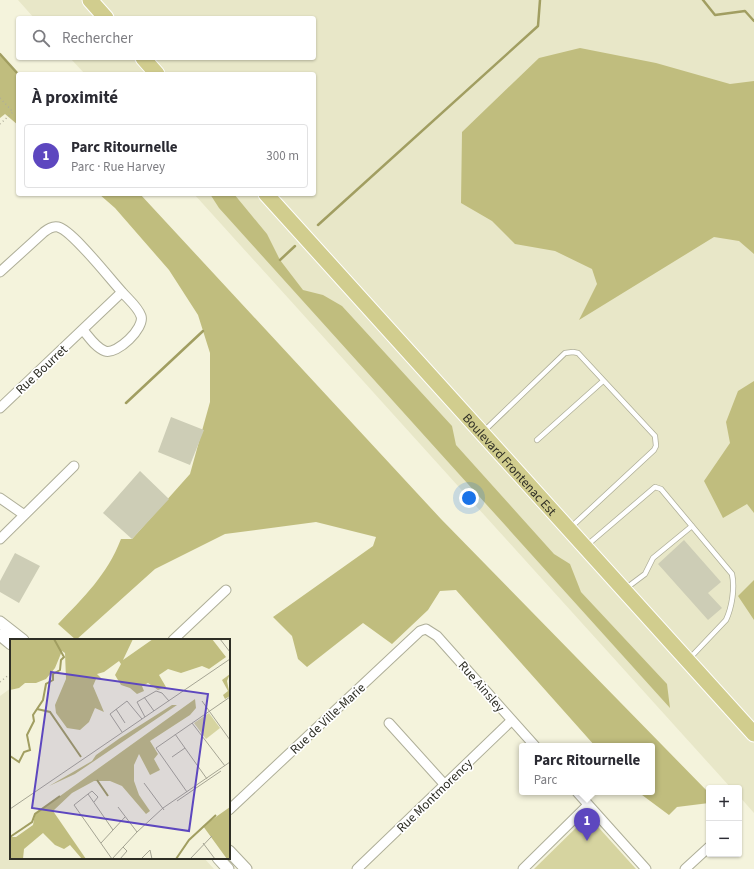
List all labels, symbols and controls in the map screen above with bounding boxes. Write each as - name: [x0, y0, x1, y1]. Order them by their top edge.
- search box: [16, 16, 316, 60]
- icon: search: [30, 27, 52, 49]
- text: Rechercher: [62, 28, 133, 49]
- text: À proximité: [32, 86, 118, 110]
- text: Parc Ritournelle: [71, 137, 178, 158]
- text: 1: [43, 147, 49, 165]
- text: 300 m: [266, 147, 299, 165]
- text: Parc · Rue Harvey: [71, 158, 165, 176]
- street label: Rue Bourret: [12, 341, 72, 398]
- street label: Boulevard Frontenac Est: [458, 410, 561, 520]
- your location: [459, 488, 479, 508]
- inset map: [10, 639, 230, 859]
- street label: Rue Ainsley: [454, 657, 508, 716]
- street label: Rue de Ville-Marie: [286, 679, 369, 758]
- popup: [519, 743, 655, 795]
- text: Parc Ritournelle: [534, 750, 640, 771]
- street label: Rue Montmorency: [393, 755, 477, 837]
- text: Parc: [534, 771, 557, 789]
- map controls: [706, 785, 742, 857]
- button: +: [706, 785, 742, 821]
- pin: 1: [574, 808, 600, 841]
- button: −: [706, 821, 742, 857]

